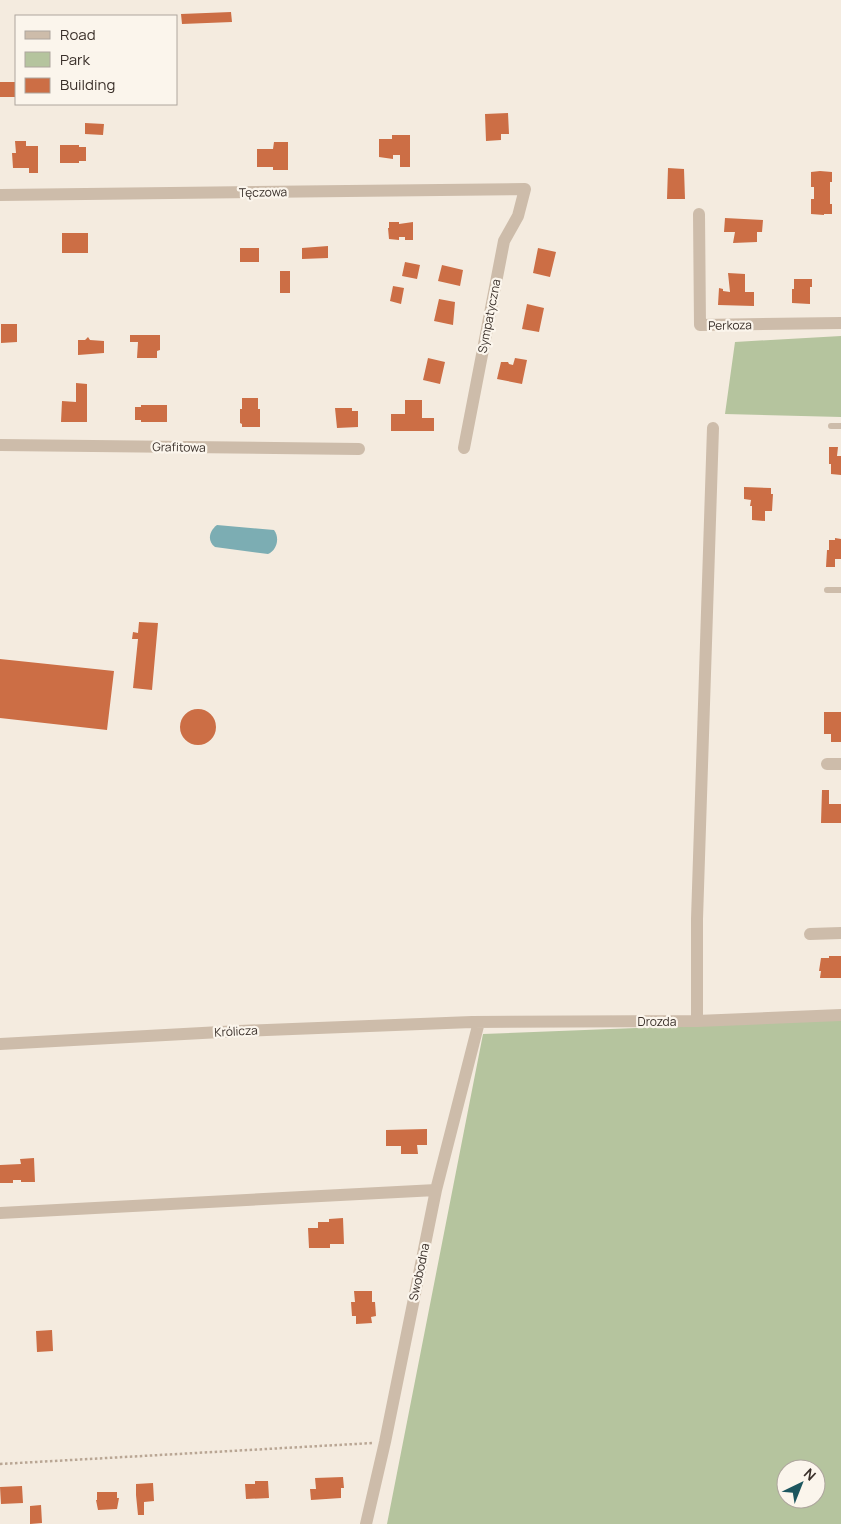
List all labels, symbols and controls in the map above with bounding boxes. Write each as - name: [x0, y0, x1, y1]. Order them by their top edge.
- legend: [15, 15, 178, 105]
- text: Road: [60, 24, 96, 45]
- text: Park: [60, 49, 90, 70]
- text: Building: [60, 74, 115, 95]
- street label: Tęczowa: [239, 183, 287, 201]
- street label: Sympatyczna: [473, 278, 505, 354]
- street label: Perkoza: [708, 316, 752, 334]
- street label: Grafitowa: [152, 438, 206, 456]
- street label: Drozda: [638, 1013, 676, 1030]
- street label: Królicza: [214, 1021, 258, 1041]
- street label: Swobodna: [405, 1242, 433, 1302]
- north arrow: [776, 1459, 826, 1509]
- text: N: [800, 1464, 820, 1485]

